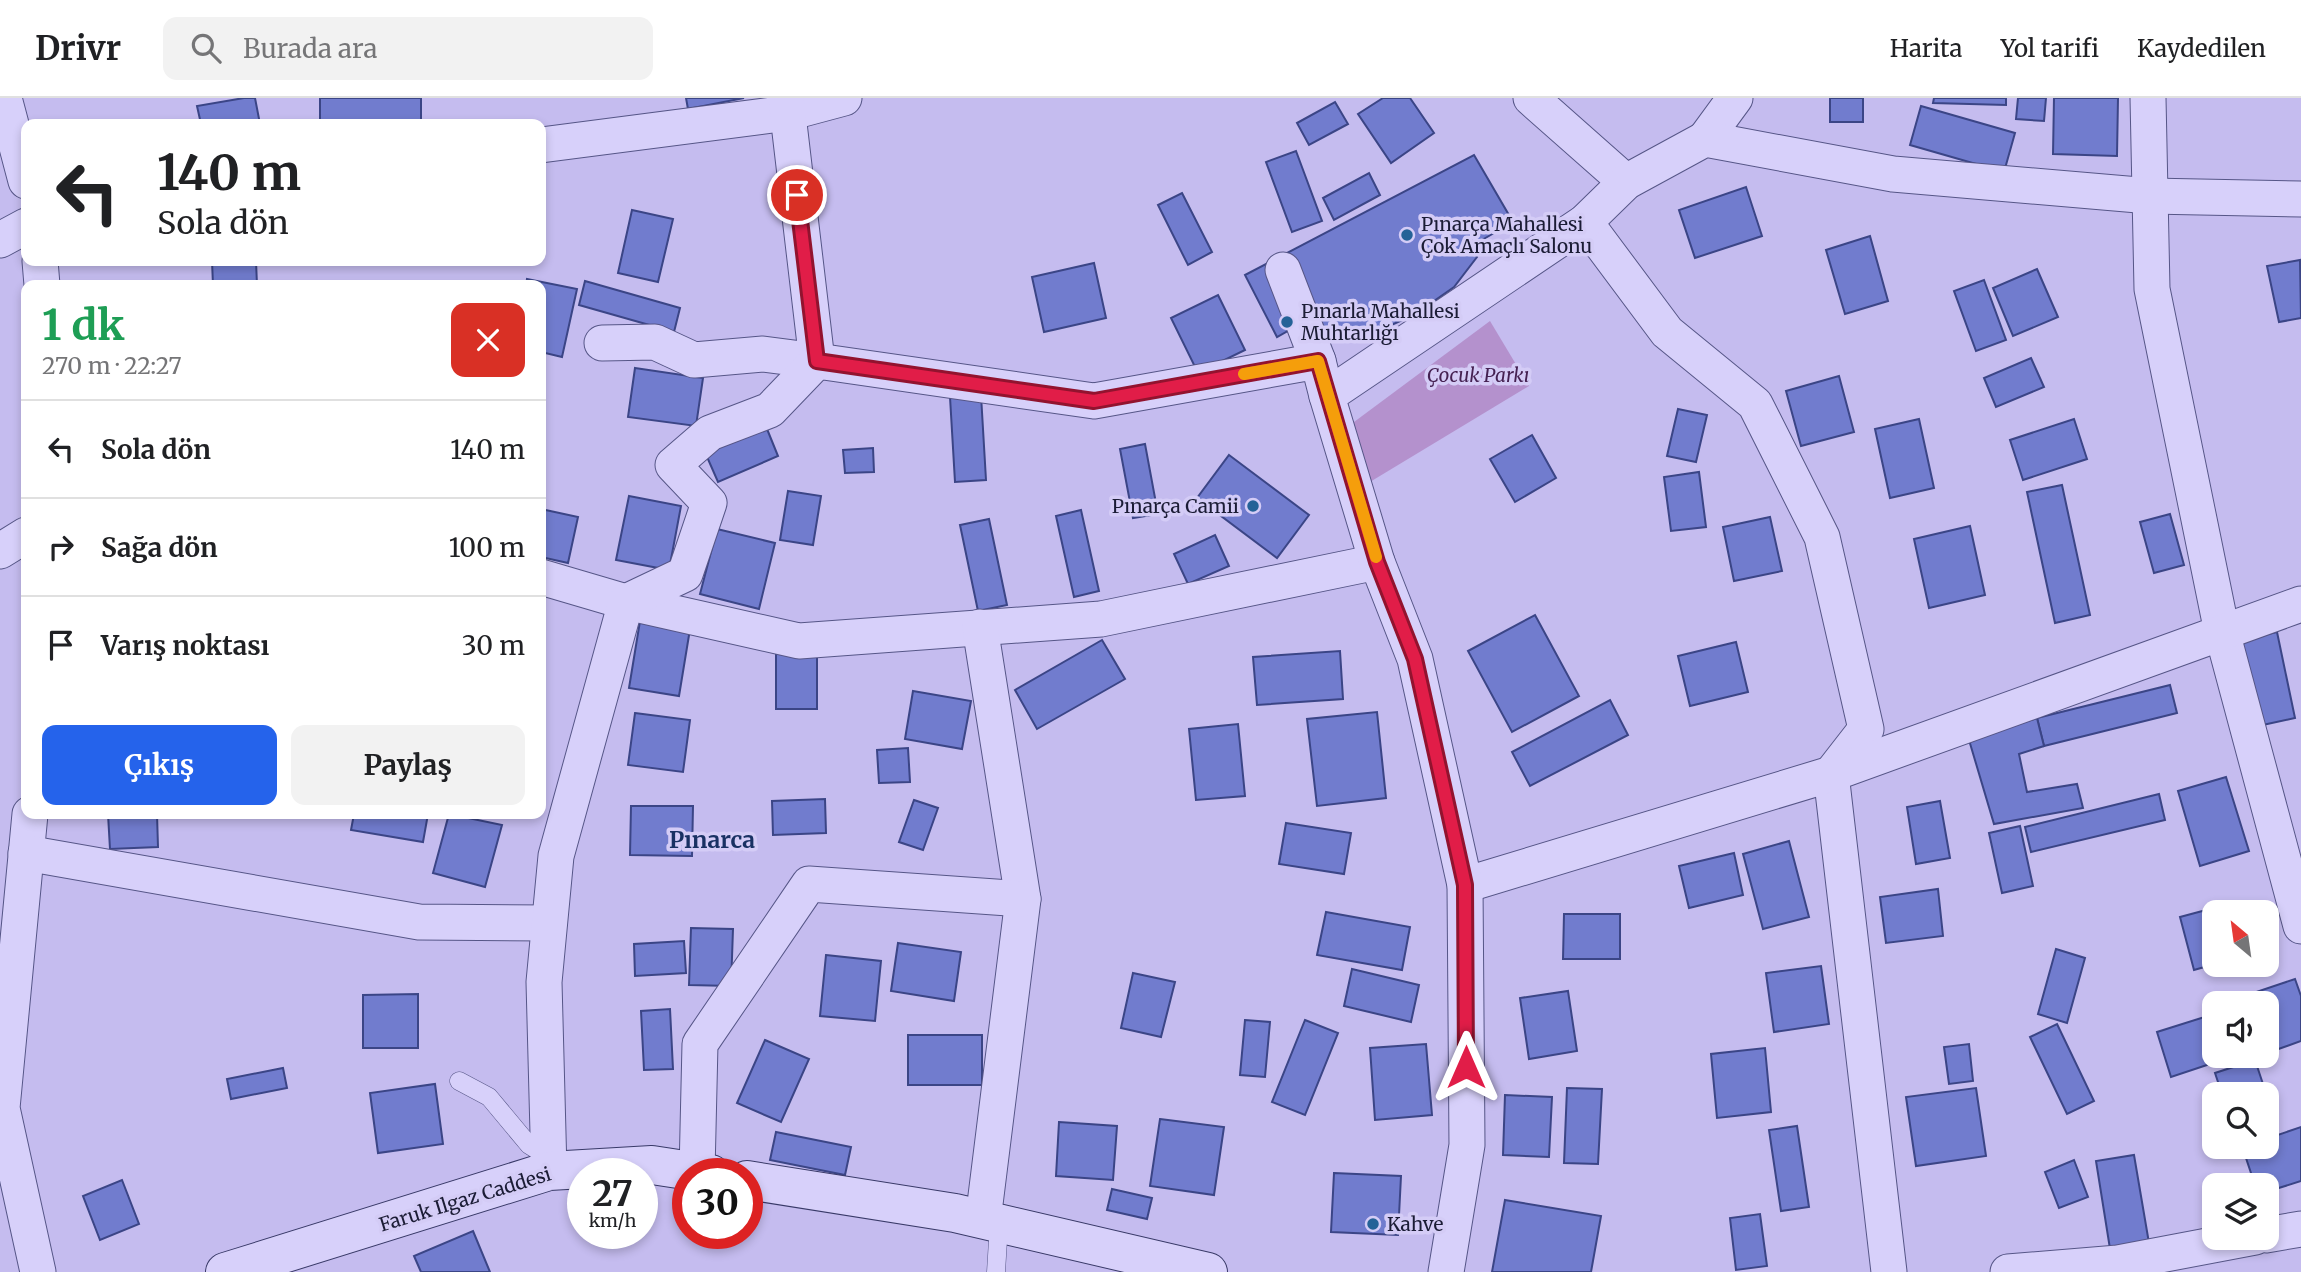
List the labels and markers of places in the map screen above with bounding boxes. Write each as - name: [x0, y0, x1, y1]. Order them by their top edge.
- pin: [767, 165, 827, 225]
- place label: Pınarça Mahallesi Çok Amaçlı Salonu: [1421, 212, 1592, 258]
- marker: Pınarça Mahallesi Çok Amaçlı Salonu: [1399, 227, 1415, 243]
- place label: Pınarla Mahallesi Muhtarlığı: [1301, 299, 1460, 345]
- marker: Pınarla Mahallesi Muhtarlığı: [1279, 314, 1295, 330]
- place label: Pınarça Camii: [1112, 494, 1239, 518]
- marker: Pınarça Camii: [1245, 498, 1261, 514]
- place label: Kahve: [1387, 1212, 1444, 1236]
- marker: Kahve: [1365, 1216, 1381, 1232]

